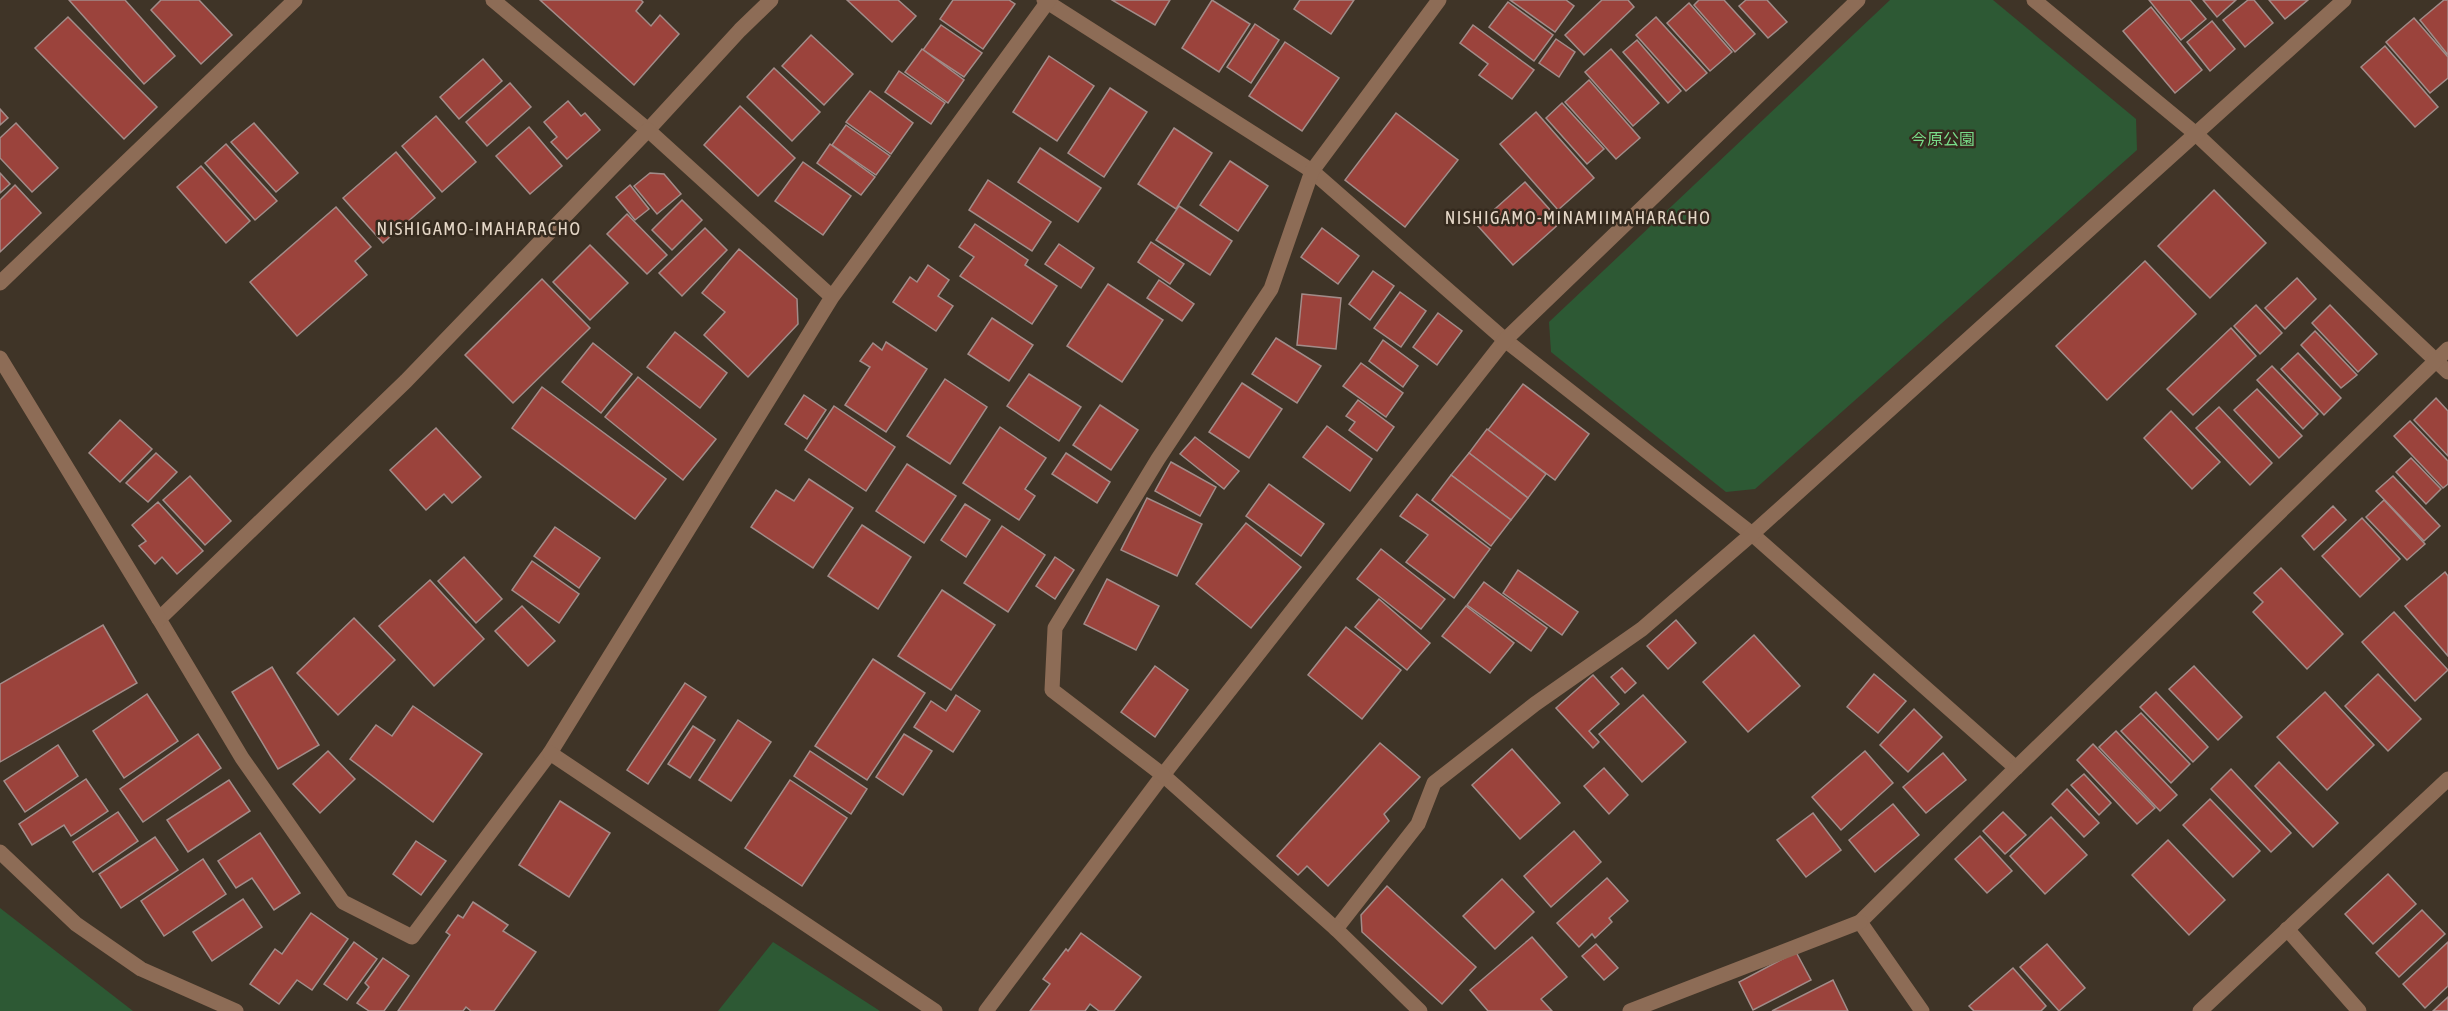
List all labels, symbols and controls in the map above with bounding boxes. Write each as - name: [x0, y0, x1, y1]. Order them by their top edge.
- park label: 今原公園: [1911, 130, 1975, 148]
- district label: NISHIGAMO-MINAMIIMAHARACHO: [1445, 207, 1711, 228]
- district label: NISHIGAMO-IMAHARACHO: [377, 218, 581, 239]

